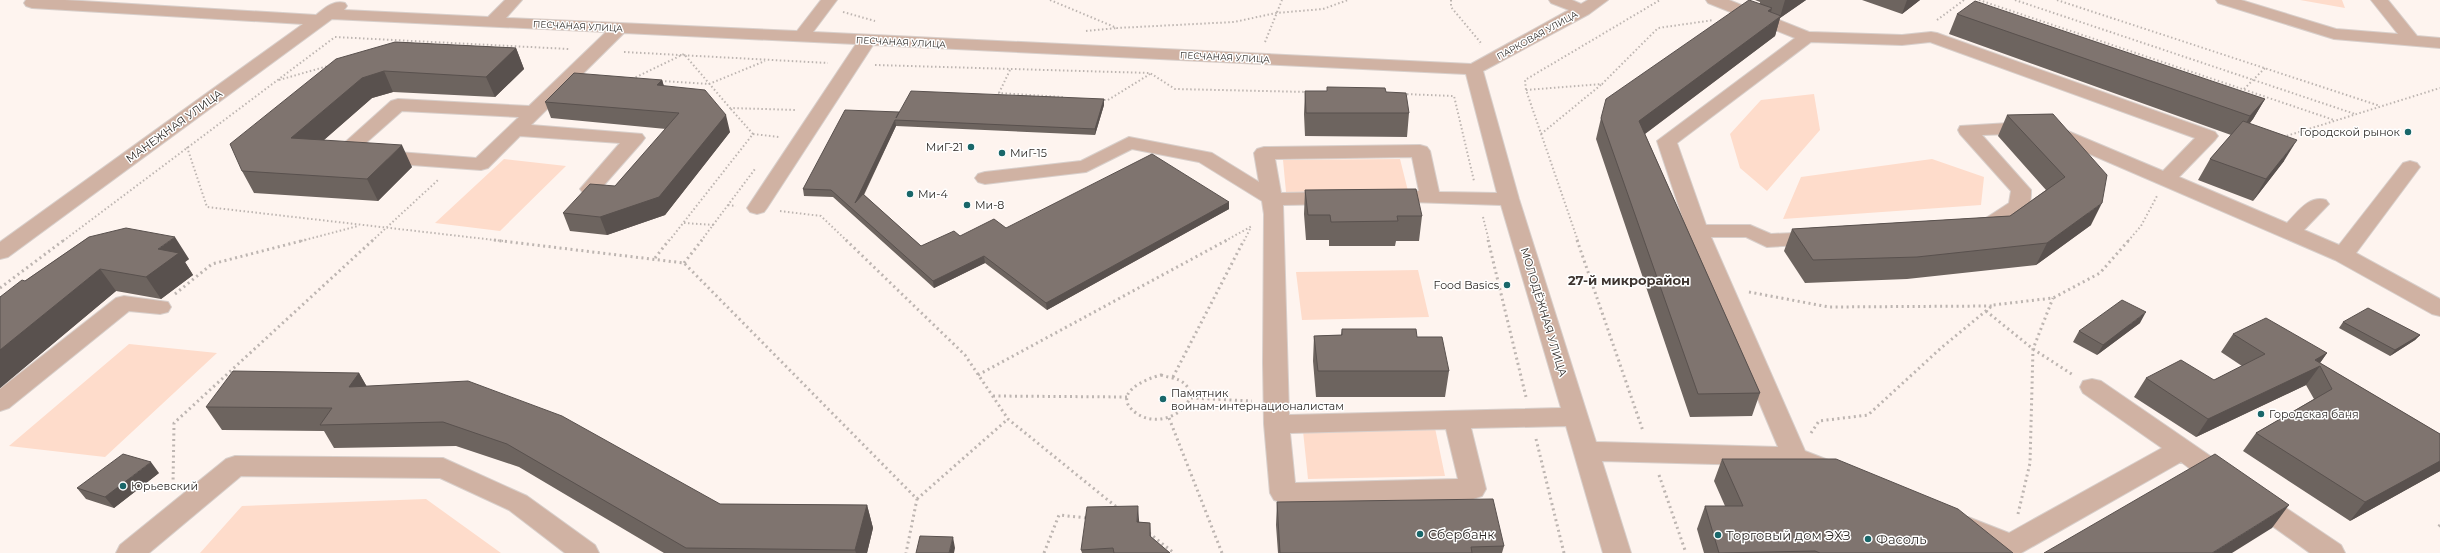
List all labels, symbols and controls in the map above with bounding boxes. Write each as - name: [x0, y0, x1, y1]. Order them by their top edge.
- street label: ПАРКОВАЯ УЛИЦА: [1495, 8, 1580, 62]
- street label: ПЕСЧАНАЯ УЛИЦА: [533, 18, 624, 34]
- street label: ПЕСЧАНАЯ УЛИЦА: [856, 34, 947, 50]
- street label: ПЕСЧАНАЯ УЛИЦА: [1180, 49, 1271, 65]
- street label: МАНЕЖНАЯ УЛИЦА: [123, 86, 226, 166]
- place label: Городской рынок: [2300, 125, 2401, 139]
- marker: Городской рынок: [2403, 127, 2413, 137]
- place label: МиГ-21: [926, 140, 963, 154]
- marker: МиГ-21: [966, 142, 976, 152]
- place label: МиГ-15: [1010, 146, 1047, 160]
- marker: МиГ-15: [997, 148, 1007, 158]
- place label: Ми-4: [918, 187, 948, 201]
- marker: Ми-4: [905, 189, 915, 199]
- place label: Ми-8: [975, 198, 1004, 212]
- marker: Ми-8: [962, 200, 972, 210]
- street label: МОЛОДЁЖНАЯ УЛИЦА: [1518, 246, 1571, 379]
- district label: 27-й микрорайон: [1568, 272, 1690, 288]
- place label: Food Basics: [1433, 278, 1500, 292]
- marker: Food Basics: [1502, 280, 1512, 290]
- place label: Памятник воинам-интернационалистам: [1171, 386, 1344, 413]
- marker: Памятник воинам-интернационалистам: [1158, 394, 1168, 404]
- place label: Городская баня: [2269, 407, 2359, 421]
- marker: Городская баня: [2256, 409, 2266, 419]
- place label: Юрьевский: [131, 479, 198, 493]
- marker: Юрьевский: [118, 481, 128, 491]
- place label: Сбербанк: [1428, 526, 1495, 542]
- place label: Торговый дом ЭХЗ: [1726, 527, 1850, 543]
- marker: Сбербанк: [1415, 529, 1425, 539]
- marker: Торговый дом ЭХЗ: [1713, 530, 1723, 540]
- place label: Фасоль: [1876, 531, 1926, 547]
- marker: Фасоль: [1863, 534, 1873, 544]

